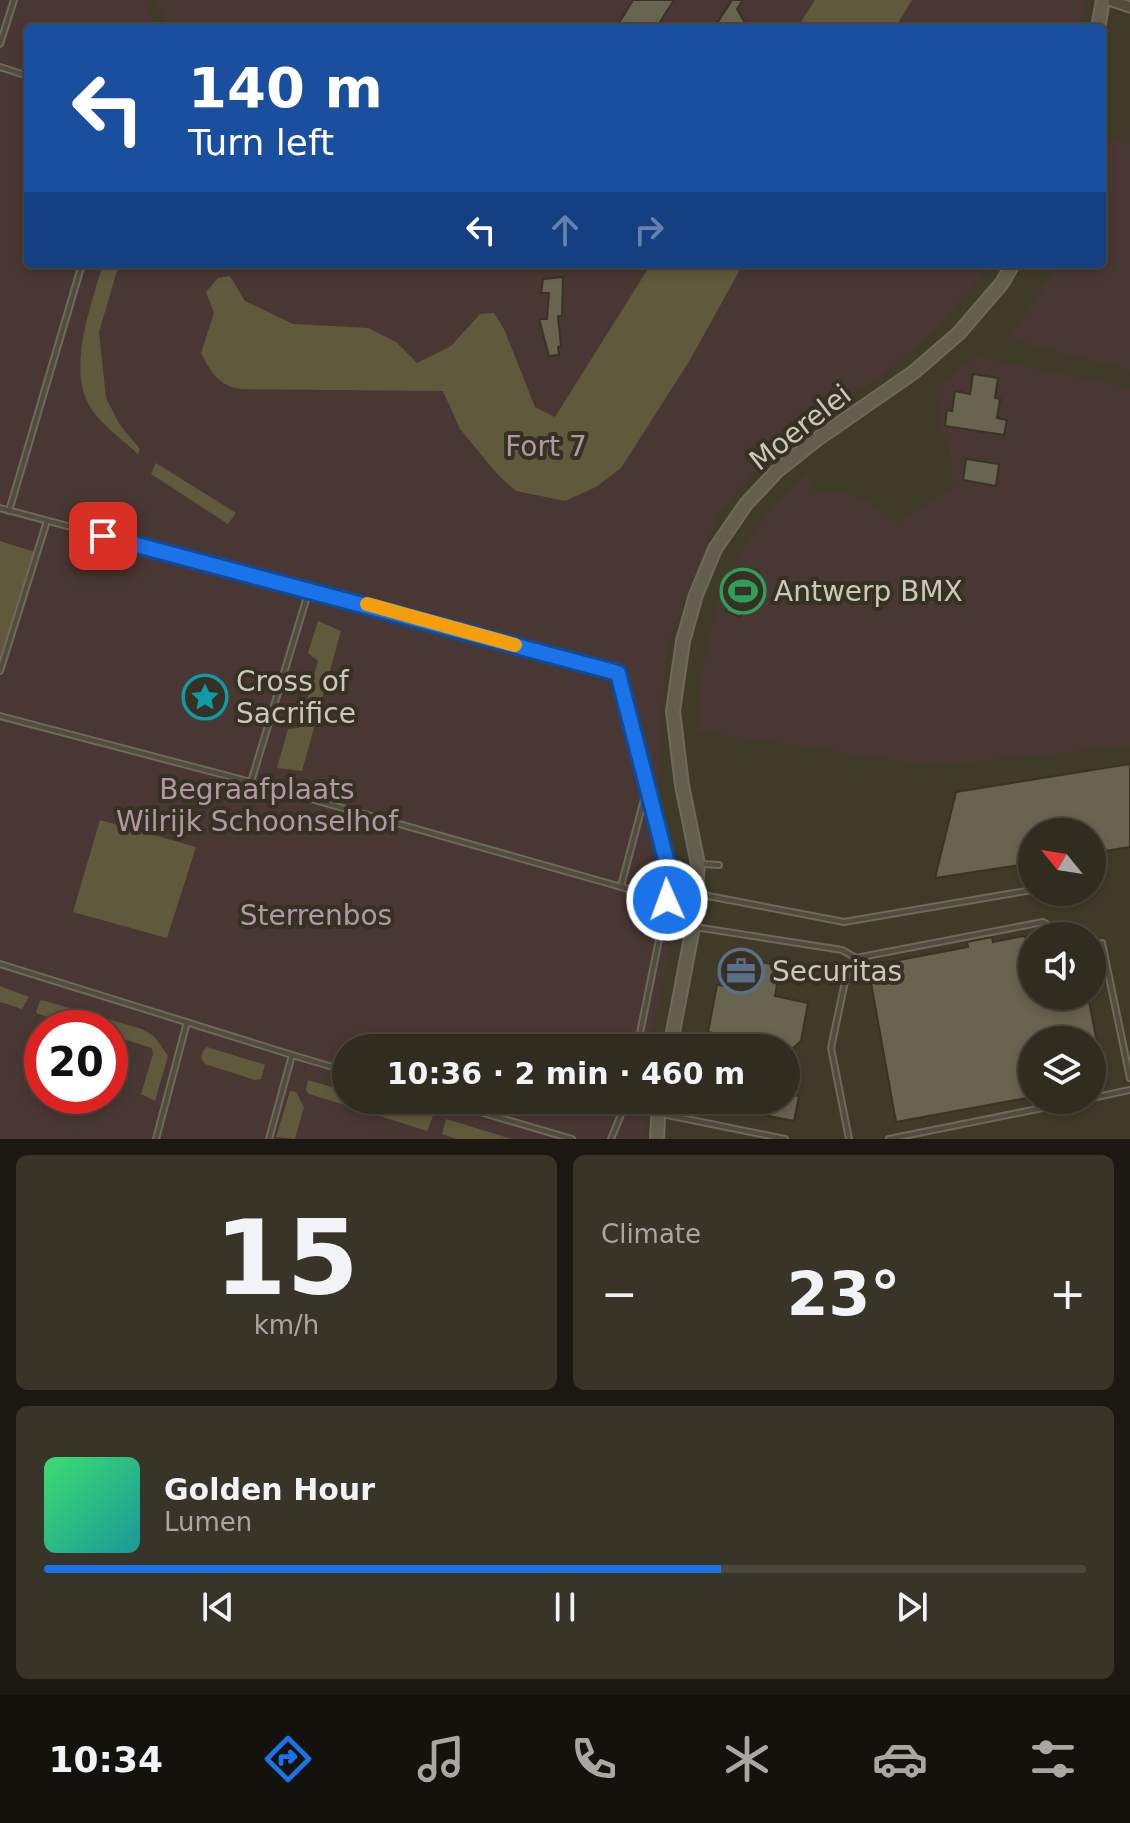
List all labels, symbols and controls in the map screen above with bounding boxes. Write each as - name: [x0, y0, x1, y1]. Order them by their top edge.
- text: 140 m: [188, 55, 383, 120]
- icon: left: [56, 56, 160, 160]
- text: Turn left: [188, 122, 334, 163]
- icon: left: [459, 208, 503, 252]
- icon: ahead: [543, 208, 587, 252]
- icon: right: [627, 208, 671, 252]
- street label: Moerelei: [743, 378, 858, 477]
- park label: Fort 7: [505, 430, 587, 463]
- pin: [69, 502, 137, 570]
- icon: arrive: [81, 514, 125, 558]
- sports icon: Antwerp BMX: [719, 567, 767, 615]
- place label: Antwerp BMX: [774, 575, 963, 608]
- place label: Cross of Sacrifice: [236, 665, 356, 730]
- place icon: Cross of Sacrifice: [181, 673, 229, 721]
- park label: Begraafplaats Wilrijk Schoonselhof: [116, 773, 399, 838]
- north arrow: [1018, 818, 1106, 906]
- map controls: [1018, 818, 1106, 1114]
- position arrow: [625, 858, 709, 942]
- park label: Sterrenbos: [240, 899, 392, 932]
- button: sound: [1018, 922, 1106, 1010]
- office icon: Securitas: [717, 947, 765, 995]
- place label: Securitas: [772, 955, 902, 988]
- speed limit sign: 20: [24, 1010, 128, 1114]
- button: layers: [1018, 1026, 1106, 1114]
- text: 10:36 · 2 min · 460 m: [387, 1056, 745, 1091]
- text: 15: [214, 1197, 359, 1319]
- text: Climate: [601, 1219, 701, 1249]
- text: 23°: [787, 1259, 900, 1329]
- text: −: [601, 1268, 638, 1319]
- text: +: [1049, 1268, 1086, 1319]
- text: km/h: [254, 1310, 319, 1340]
- text: Golden Hour: [164, 1472, 375, 1507]
- text: Lumen: [164, 1507, 252, 1537]
- icon: previous: [196, 1585, 240, 1629]
- icon: pause: [543, 1585, 587, 1629]
- icon: next: [890, 1585, 934, 1629]
- icon: directions: [260, 1731, 316, 1787]
- icon: music: [413, 1731, 469, 1787]
- icon: phone: [566, 1731, 622, 1787]
- icon: climate: [719, 1731, 775, 1787]
- icon: car: [872, 1731, 928, 1787]
- icon: filters: [1025, 1731, 1081, 1787]
- text: 10:34: [49, 1739, 163, 1780]

